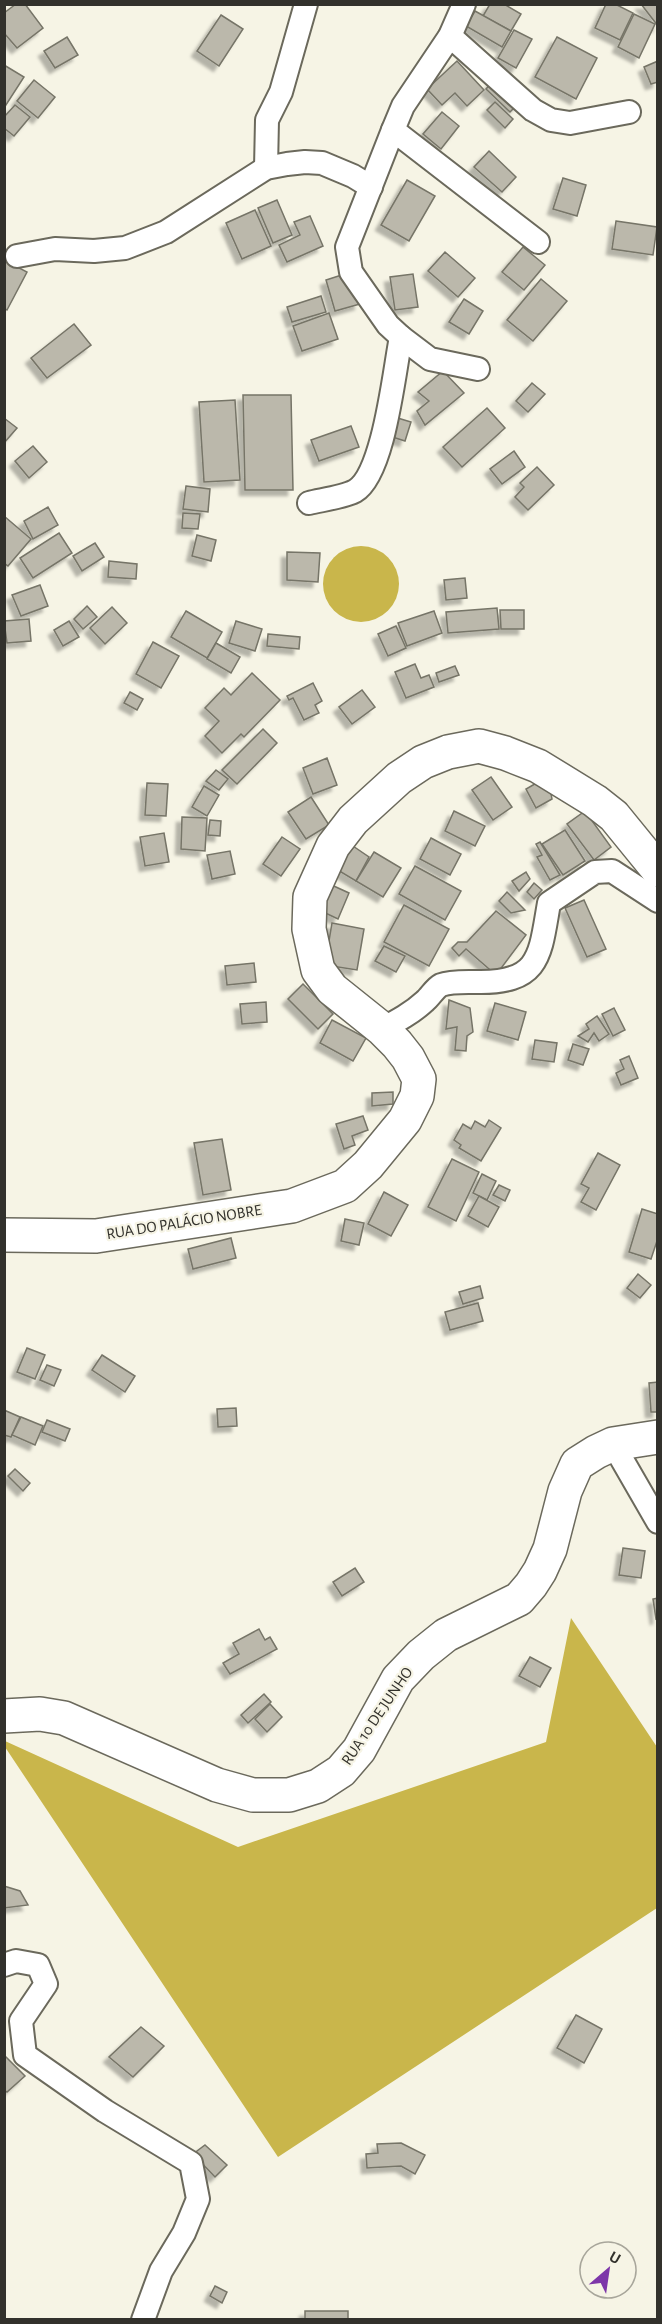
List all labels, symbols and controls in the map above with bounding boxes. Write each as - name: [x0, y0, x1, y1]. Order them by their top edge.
- street label: RUA DO PALÁCIO NOBRE: [105, 1200, 263, 1242]
- street label: RUA 10 DE JUNHO: [338, 1664, 416, 1768]
- north arrow: [578, 2240, 638, 2300]
- text: U: [606, 2248, 623, 2267]

